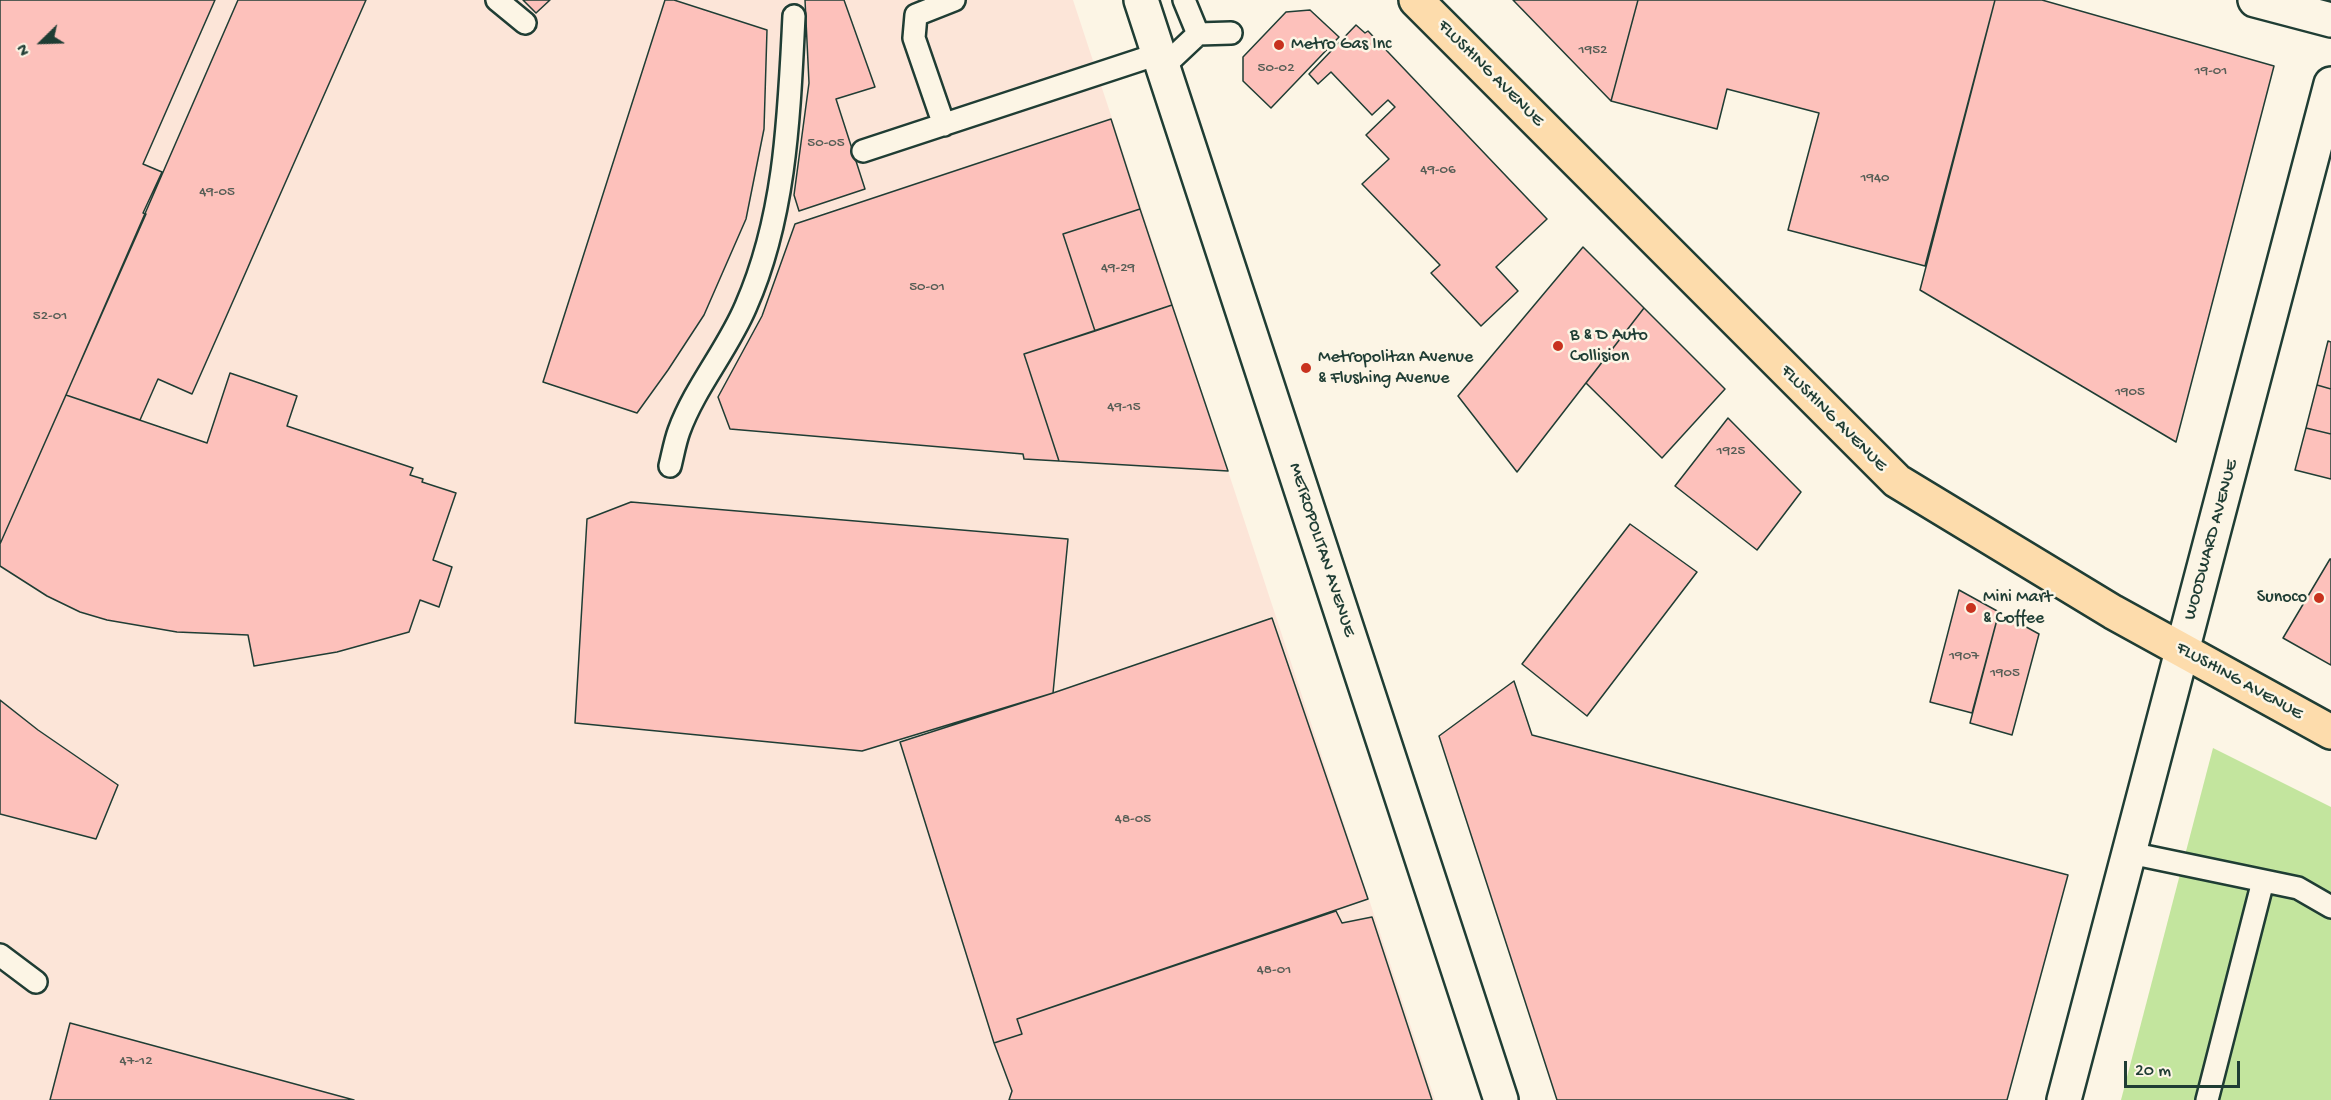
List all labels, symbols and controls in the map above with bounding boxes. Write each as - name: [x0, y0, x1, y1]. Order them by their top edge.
- north arrow: [12, 12, 72, 72]
- street label: FLUSHING AVENUE: [1432, 16, 1548, 132]
- place label: Metro Gas Inc: [1291, 34, 1391, 56]
- marker: Metro Gas Inc: [1272, 38, 1286, 52]
- text: N: [14, 41, 36, 58]
- house number: 1952: [1579, 42, 1607, 60]
- house number: 50-02: [1258, 60, 1294, 78]
- house number: 19-01: [2195, 63, 2227, 81]
- house number: 50-05: [807, 135, 845, 153]
- house number: 49-06: [1420, 162, 1456, 180]
- house number: 1940: [1860, 170, 1890, 188]
- house number: 49-05: [199, 184, 235, 202]
- house number: 49-29: [1101, 260, 1135, 278]
- house number: 50-01: [909, 279, 945, 297]
- house number: 52-01: [33, 308, 67, 326]
- place label: B & D Auto Collision: [1570, 325, 1648, 368]
- marker: B & D Auto Collision: [1551, 339, 1565, 353]
- place label: Metropolitan Avenue & Flushing Avenue: [1318, 347, 1473, 389]
- marker: Metropolitan Avenue & Flushing Avenue: [1299, 361, 1313, 375]
- street label: FLUSHING AVENUE: [1775, 361, 1891, 477]
- house number: 1905: [2115, 384, 2145, 402]
- house number: 49-15: [1107, 399, 1141, 417]
- house number: 1925: [1717, 443, 1745, 461]
- street label: WOODWARD AVENUE: [2180, 457, 2244, 623]
- street label: METROPOLITAN AVENUE: [1283, 460, 1359, 640]
- place label: Mini Mart & Coffee: [1983, 587, 2052, 630]
- place label: Sunoco: [2257, 587, 2307, 609]
- marker: Sunoco: [2312, 591, 2326, 605]
- marker: Mini Mart & Coffee: [1964, 601, 1978, 615]
- street label: FLUSHING AVENUE: [2172, 638, 2306, 726]
- house number: 1907: [1949, 648, 1979, 666]
- house number: 1905: [1990, 665, 2020, 683]
- house number: 48-05: [1115, 811, 1151, 829]
- house number: 48-01: [1257, 962, 1291, 980]
- scale bar: [2127, 1049, 2242, 1087]
- house number: 47-12: [119, 1053, 153, 1071]
- text: 20 m: [2135, 1061, 2171, 1082]

